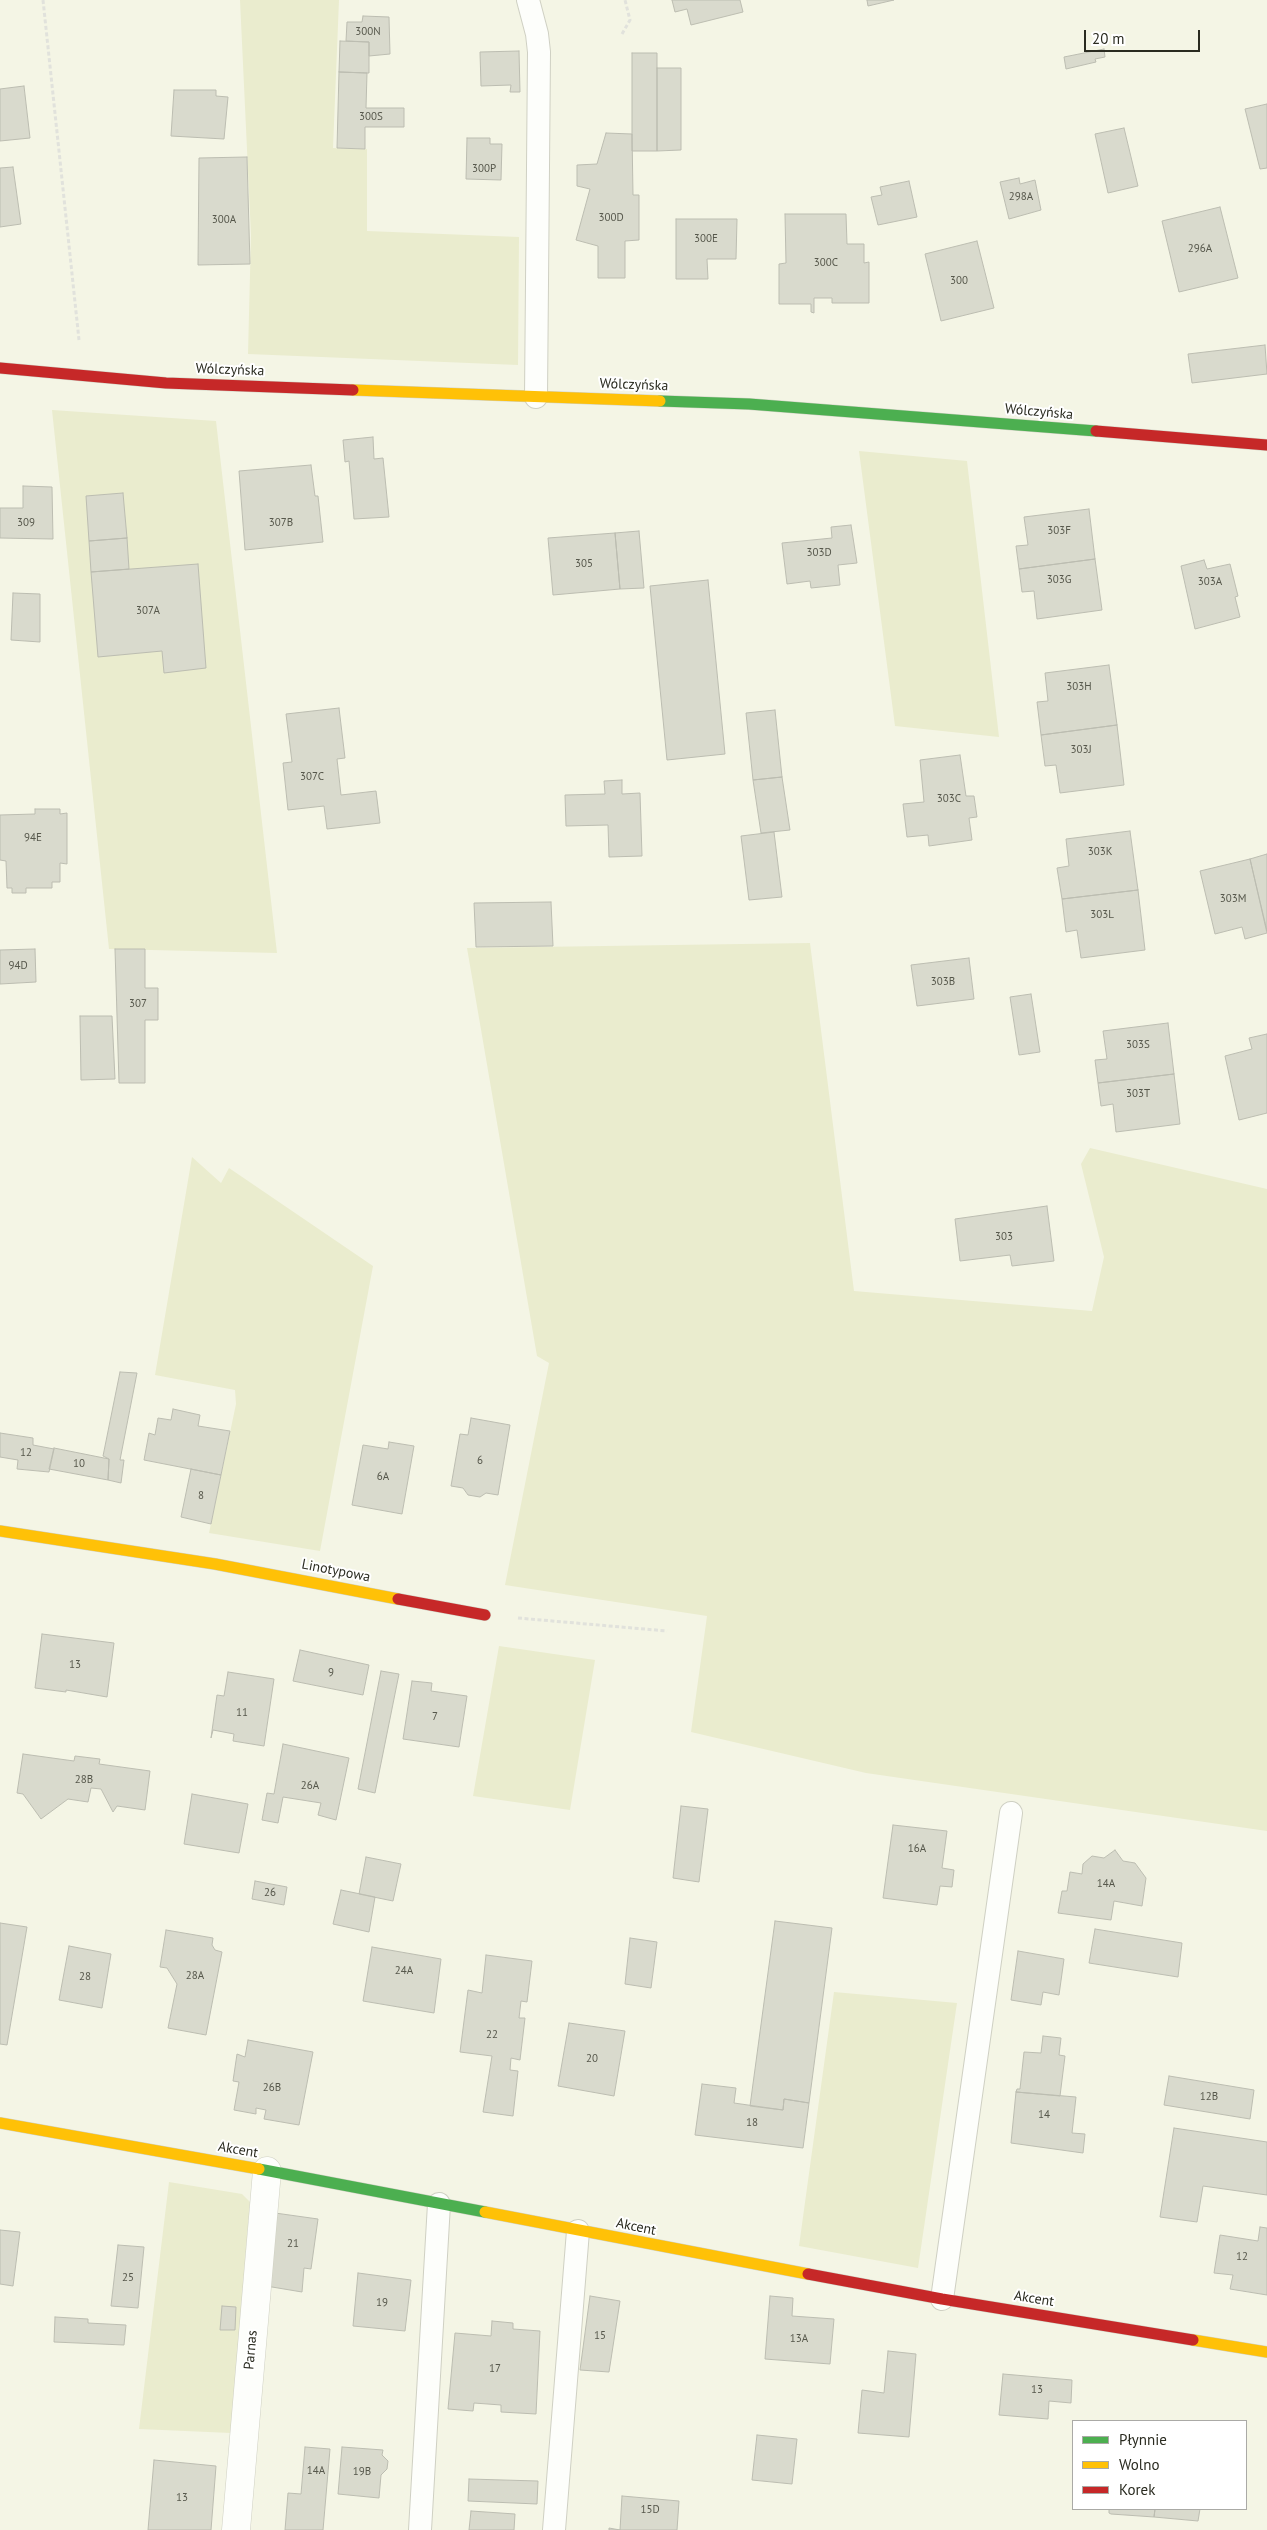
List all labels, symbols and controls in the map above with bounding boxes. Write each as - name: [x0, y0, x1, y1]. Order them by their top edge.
- scale bar: [1087, 20, 1203, 52]
- house number: 300N: [355, 25, 381, 39]
- text: 20 m: [1092, 29, 1125, 48]
- house number: 300S: [359, 110, 383, 124]
- house number: 300P: [472, 162, 496, 176]
- house number: 298A: [1009, 190, 1033, 204]
- house number: 300D: [598, 211, 624, 225]
- house number: 300A: [212, 213, 236, 227]
- house number: 300E: [694, 232, 718, 246]
- house number: 296A: [1188, 242, 1212, 256]
- house number: 300C: [814, 256, 838, 270]
- house number: 300: [950, 274, 968, 288]
- street label: Wólczyńska: [195, 360, 265, 380]
- street label: Wólczyńska: [599, 375, 669, 395]
- street label: Wólczyńska: [1004, 401, 1074, 423]
- house number: 309: [17, 516, 35, 530]
- house number: 307B: [269, 516, 293, 530]
- house number: 303F: [1047, 524, 1071, 538]
- house number: 303D: [806, 546, 832, 560]
- house number: 305: [575, 557, 593, 571]
- house number: 303G: [1047, 573, 1071, 587]
- house number: 303A: [1198, 575, 1222, 589]
- house number: 307A: [136, 604, 160, 618]
- house number: 303H: [1066, 680, 1092, 694]
- house number: 303J: [1070, 743, 1092, 757]
- house number: 307C: [300, 770, 324, 784]
- house number: 303C: [937, 792, 961, 806]
- house number: 94E: [24, 831, 42, 845]
- house number: 303K: [1088, 845, 1112, 859]
- house number: 303M: [1220, 892, 1246, 906]
- house number: 303L: [1090, 908, 1114, 922]
- house number: 94D: [8, 959, 28, 973]
- house number: 303B: [931, 975, 955, 989]
- house number: 307: [129, 997, 147, 1011]
- house number: 303S: [1126, 1038, 1150, 1052]
- house number: 303T: [1126, 1087, 1150, 1101]
- house number: 303: [995, 1230, 1013, 1244]
- house number: 12: [20, 1446, 32, 1460]
- house number: 6: [477, 1454, 483, 1468]
- house number: 10: [73, 1457, 85, 1471]
- house number: 6A: [377, 1470, 389, 1484]
- house number: 8: [198, 1489, 204, 1503]
- street label: Linotypowa: [300, 1556, 372, 1586]
- house number: 13: [69, 1658, 81, 1672]
- house number: 9: [328, 1666, 334, 1680]
- house number: 11: [236, 1706, 248, 1720]
- house number: 7: [432, 1710, 438, 1724]
- house number: 28B: [75, 1773, 93, 1787]
- house number: 26A: [301, 1779, 319, 1793]
- house number: 16A: [908, 1842, 926, 1856]
- house number: 14A: [1097, 1877, 1115, 1891]
- house number: 26: [264, 1886, 276, 1900]
- house number: 24A: [395, 1964, 413, 1978]
- house number: 28A: [186, 1969, 204, 1983]
- house number: 28: [79, 1970, 91, 1984]
- house number: 22: [486, 2028, 498, 2042]
- house number: 20: [586, 2052, 598, 2066]
- house number: 26B: [263, 2081, 281, 2095]
- house number: 12B: [1200, 2090, 1218, 2104]
- house number: 14: [1038, 2108, 1050, 2122]
- house number: 18: [746, 2116, 758, 2130]
- street label: Akcent: [217, 2138, 259, 2162]
- street label: Akcent: [615, 2215, 657, 2239]
- house number: 21: [287, 2237, 299, 2251]
- house number: 12: [1236, 2250, 1248, 2264]
- house number: 25: [122, 2271, 134, 2285]
- street label: Akcent: [1013, 2288, 1055, 2310]
- house number: 19: [376, 2296, 388, 2310]
- house number: 15: [594, 2329, 606, 2343]
- street label: Parnas: [241, 2330, 261, 2370]
- house number: 13A: [790, 2332, 808, 2346]
- house number: 17: [489, 2362, 501, 2376]
- house number: 13: [1031, 2383, 1043, 2397]
- legend: [1072, 2420, 1247, 2510]
- text: Płynnie: [1119, 2430, 1167, 2449]
- text: Wolno: [1119, 2455, 1159, 2474]
- house number: 14A: [307, 2464, 325, 2478]
- house number: 19B: [353, 2465, 371, 2479]
- text: Korek: [1119, 2480, 1155, 2499]
- house number: 13: [176, 2491, 188, 2505]
- house number: 15D: [640, 2503, 660, 2517]

